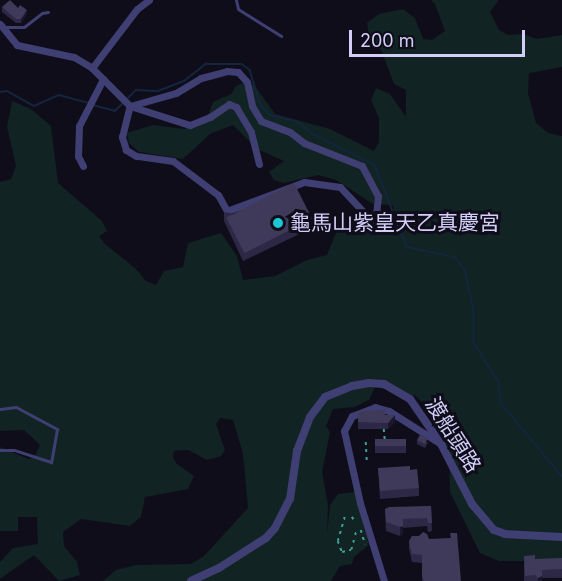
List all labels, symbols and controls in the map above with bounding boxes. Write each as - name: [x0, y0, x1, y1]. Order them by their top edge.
- scale bar: [352, 18, 528, 56]
- text: 200 m: [360, 30, 415, 51]
- place label: 龜馬山紫皇天乙真慶宮: [290, 210, 500, 236]
- marker: 龜馬山紫皇天乙真慶宮: [271, 216, 285, 230]
- street label: 渡船頭路: [420, 393, 486, 477]

